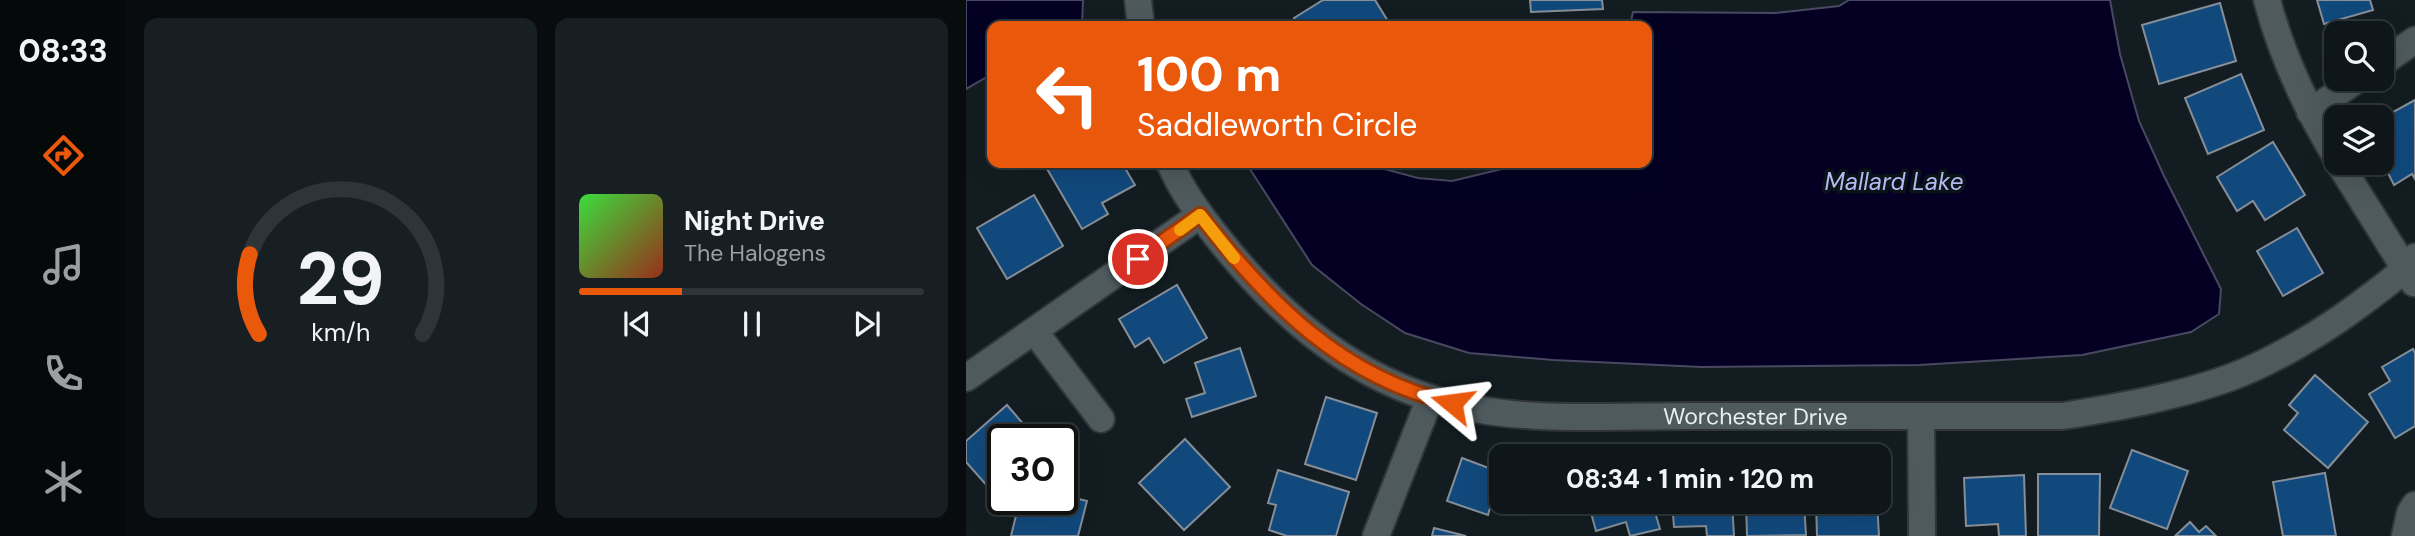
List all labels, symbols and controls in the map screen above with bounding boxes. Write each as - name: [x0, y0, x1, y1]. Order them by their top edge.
- map controls: [2324, 21, 2394, 175]
- button: search: [2324, 21, 2394, 91]
- text: 08:33: [18, 30, 108, 72]
- text: 100 m: [1137, 42, 1281, 106]
- icon: left: [1022, 49, 1113, 140]
- text: Saddleworth Circle: [1137, 104, 1417, 146]
- button: layers: [2324, 105, 2394, 175]
- icon: directions: [39, 131, 88, 180]
- water label: Mallard Lake: [1824, 166, 1964, 197]
- text: Night Drive: [684, 204, 825, 238]
- pin: [1108, 229, 1168, 289]
- text: 29: [297, 232, 384, 327]
- text: The Halogens: [684, 238, 826, 268]
- icon: music: [39, 240, 88, 289]
- icon: arrive: [1119, 240, 1157, 278]
- icon: previous: [618, 305, 656, 343]
- icon: pause: [733, 305, 771, 343]
- icon: next: [848, 305, 886, 343]
- text: km/h: [311, 316, 370, 349]
- icon: phone: [39, 349, 88, 398]
- position arrow: [1415, 366, 1489, 440]
- street label: Worchester Drive: [1663, 401, 1848, 432]
- speed limit sign: 30: [987, 424, 1078, 515]
- icon: climate: [39, 457, 88, 506]
- text: 08:34 · 1 min · 120 m: [1566, 462, 1814, 496]

